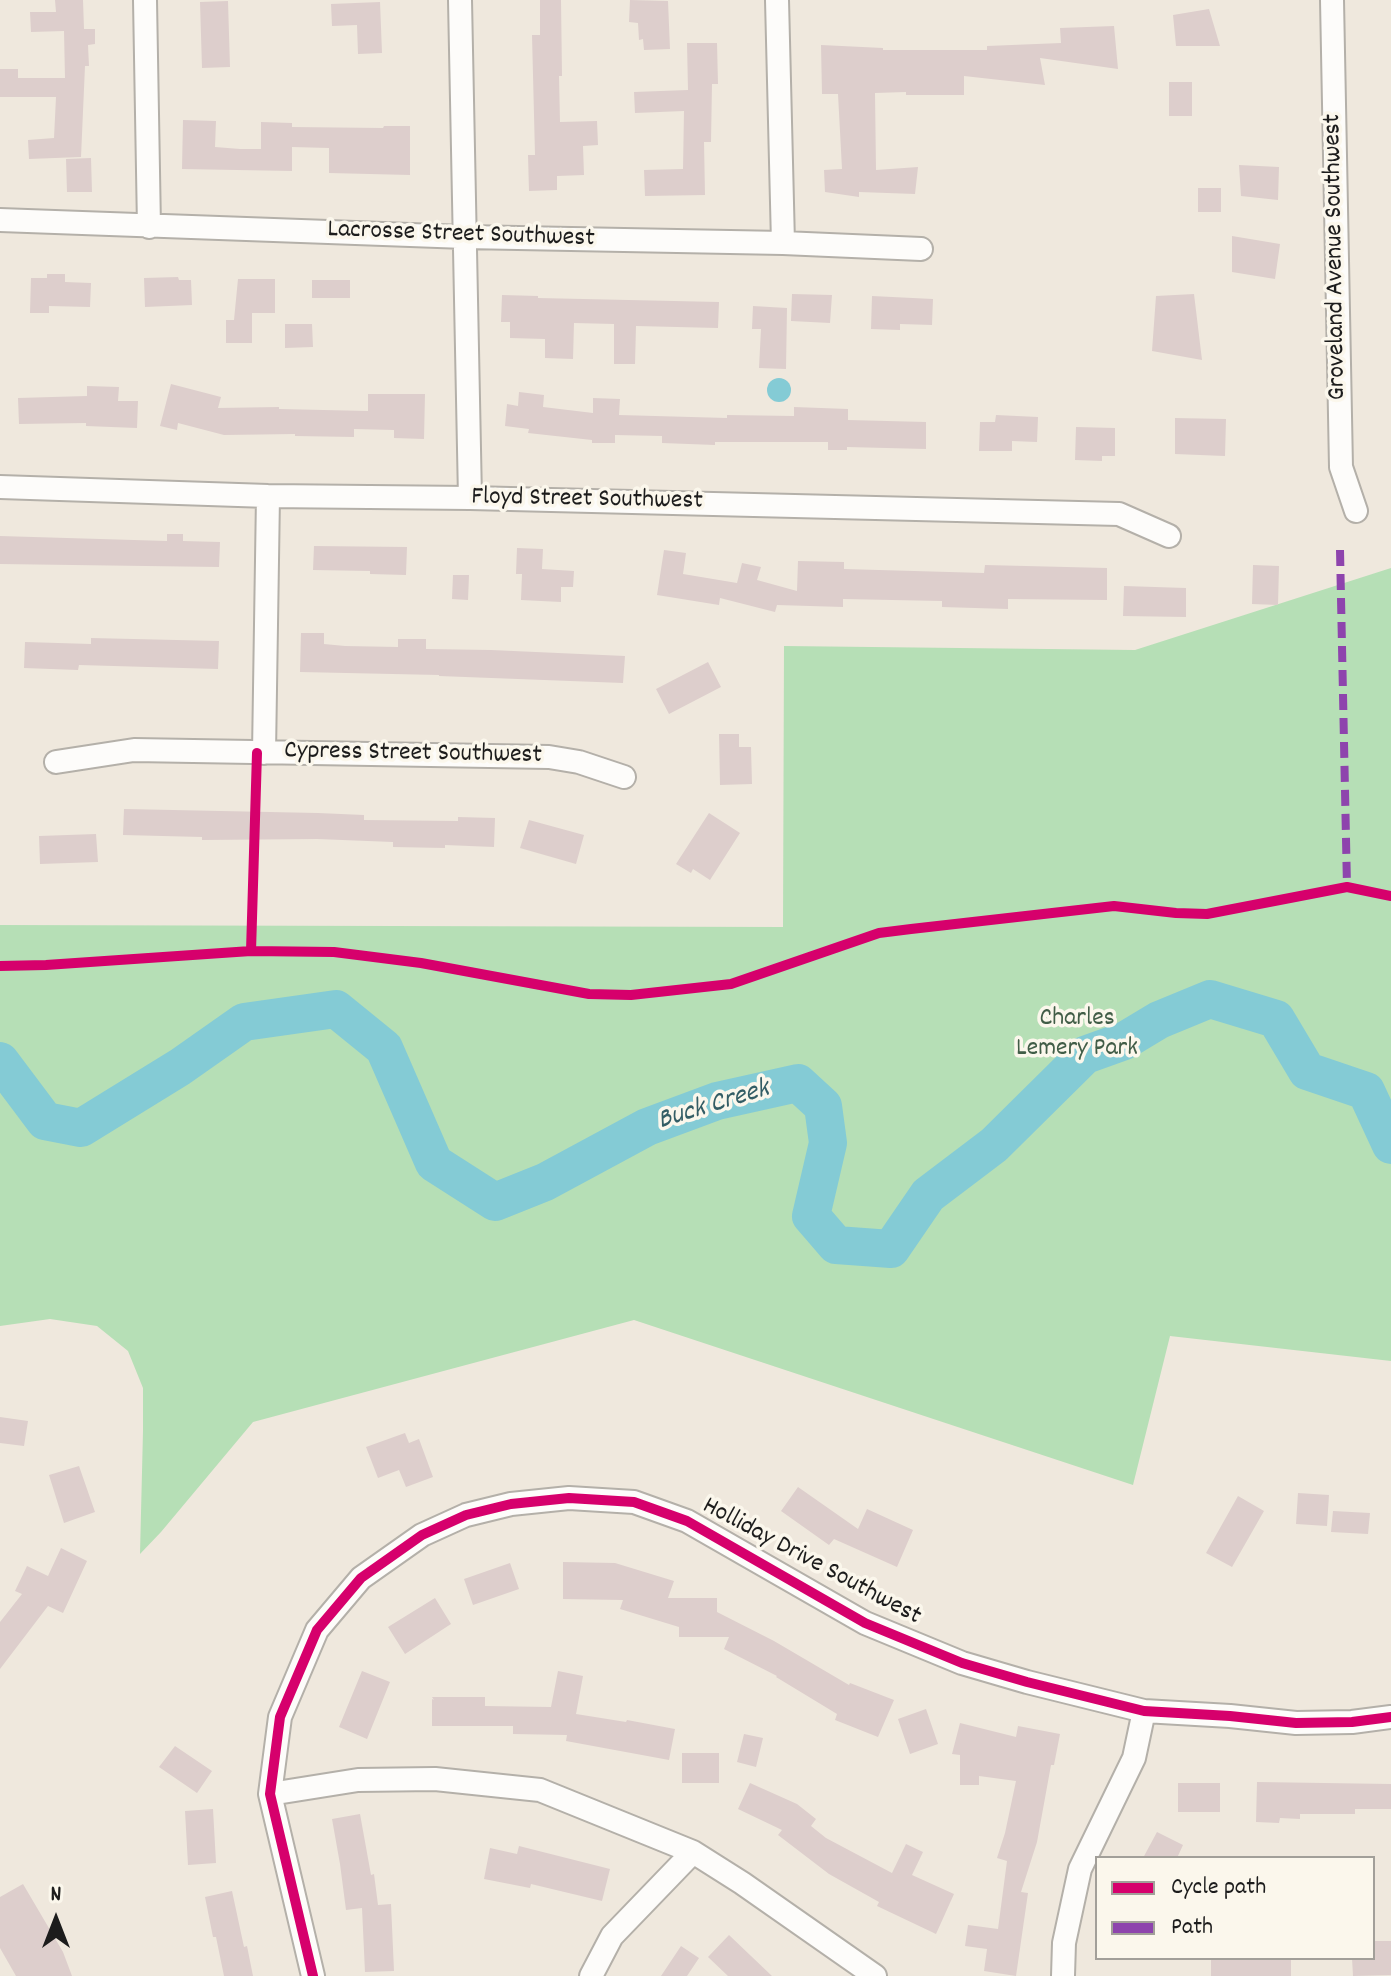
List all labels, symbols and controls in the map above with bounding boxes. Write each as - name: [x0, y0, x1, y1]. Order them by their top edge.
- street label: Groveland Avenue Southwest: [1319, 113, 1355, 401]
- street label: Lacrosse Street Southwest: [327, 216, 595, 256]
- street label: Floyd Street Southwest: [471, 483, 703, 519]
- street label: Cypress Street Southwest: [284, 737, 542, 773]
- park label: Charles Lemery Park: [1016, 1004, 1138, 1066]
- water label: Buck Creek: [654, 1074, 774, 1140]
- street label: Holliday Drive Southwest: [696, 1492, 926, 1634]
- legend: [1095, 1856, 1375, 1960]
- text: Cycle path: [1171, 1871, 1266, 1905]
- north arrow: [16, 1880, 96, 1960]
- text: N: [51, 1880, 61, 1911]
- text: Path: [1171, 1911, 1213, 1945]

